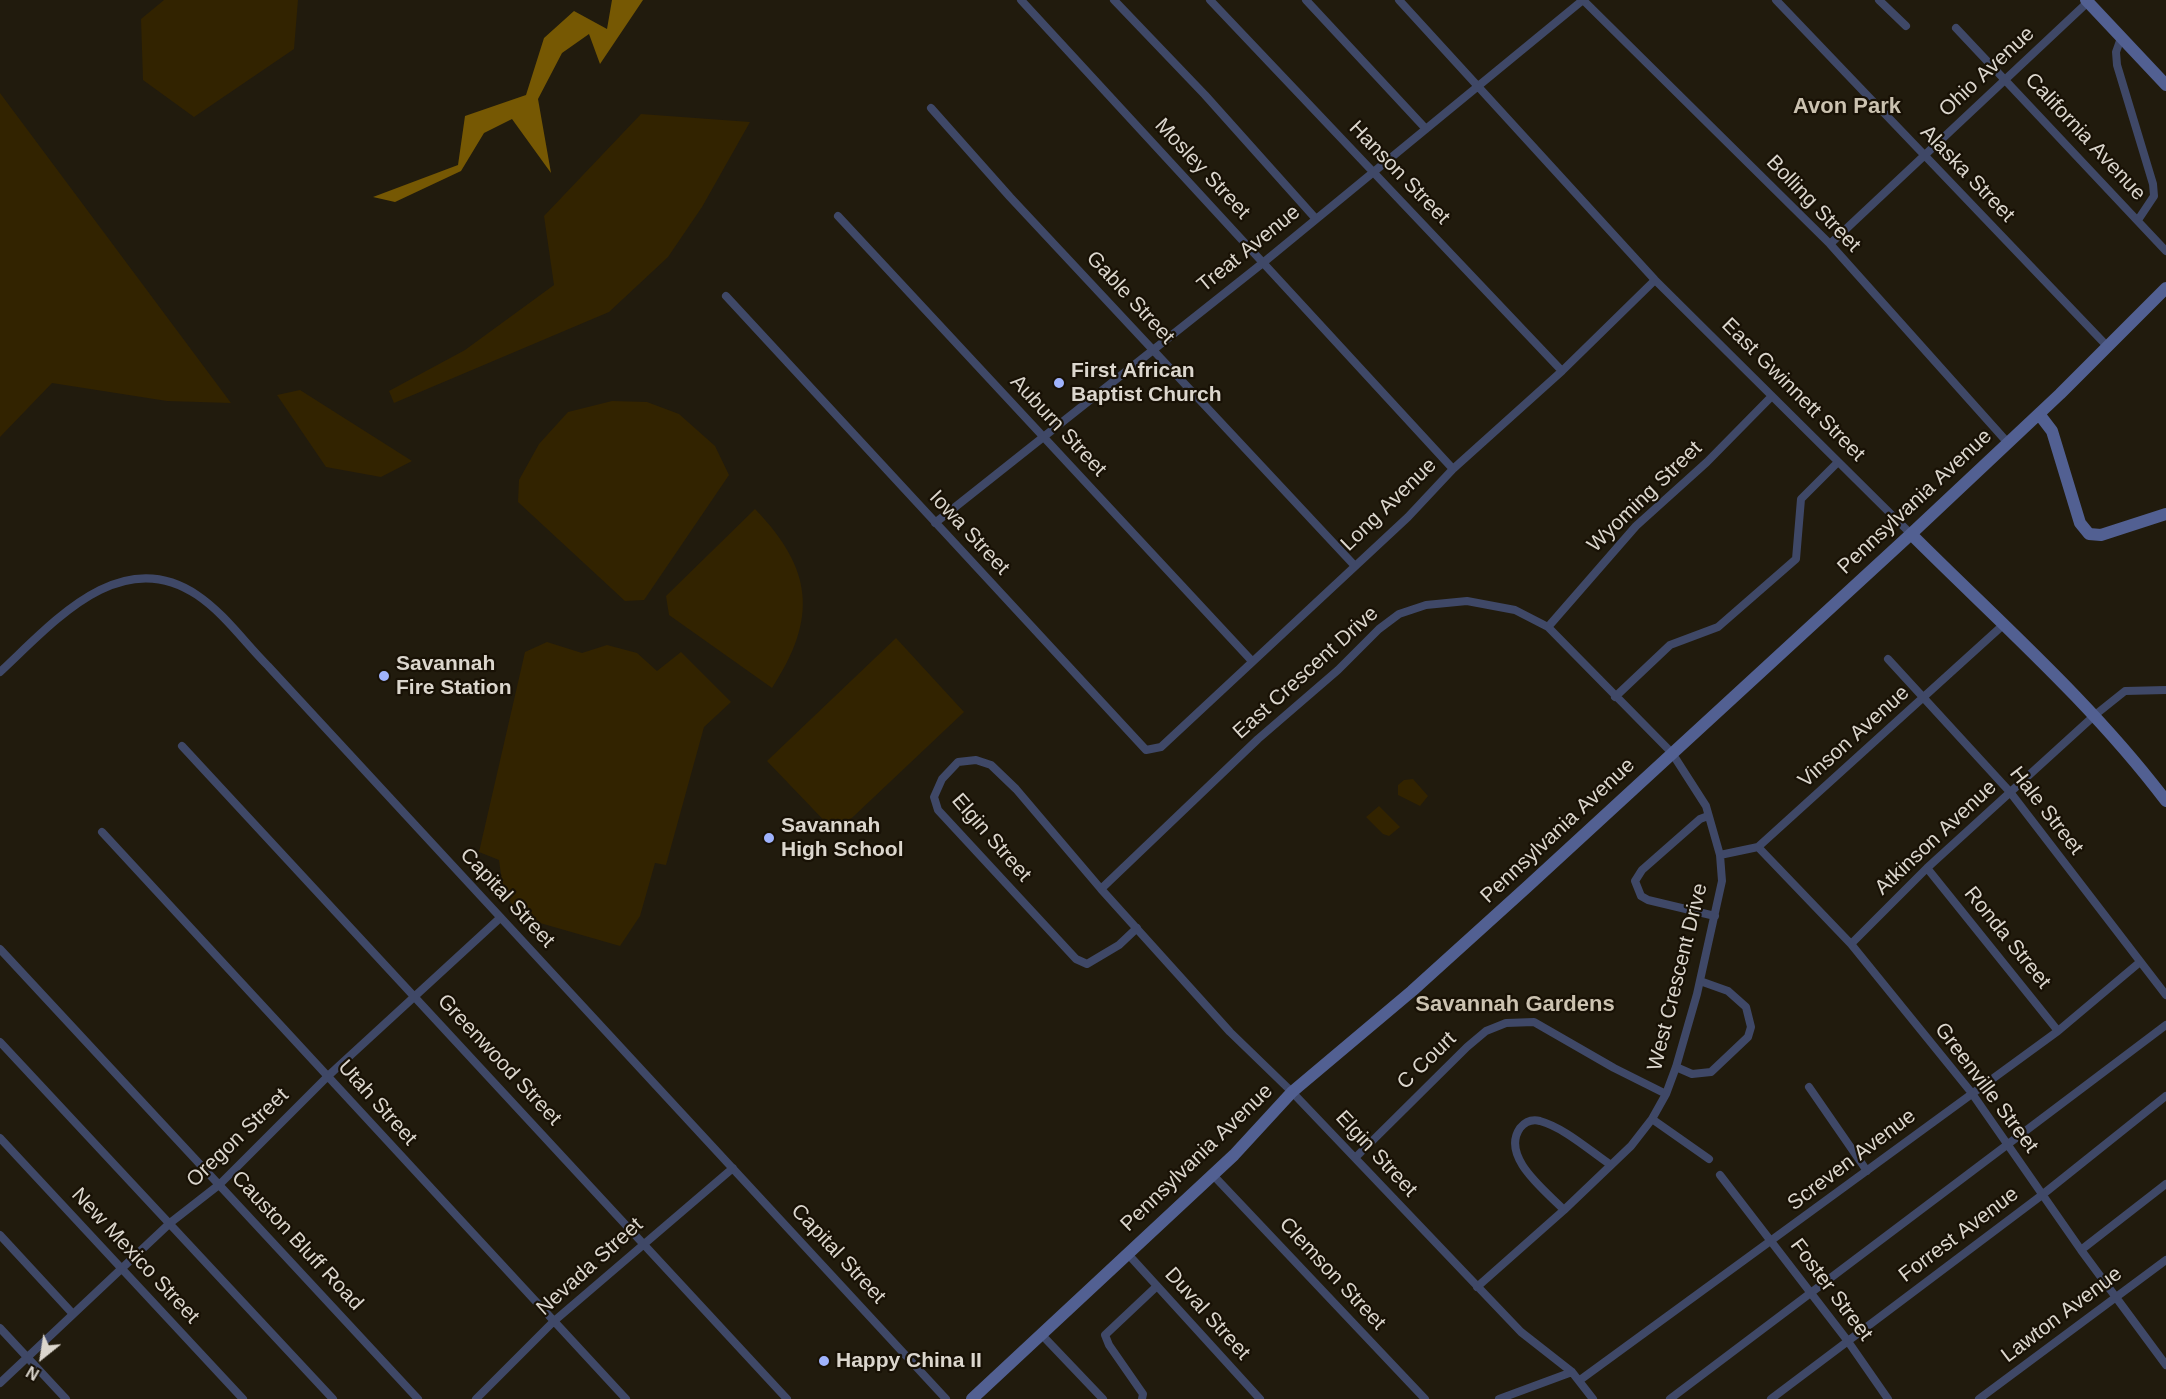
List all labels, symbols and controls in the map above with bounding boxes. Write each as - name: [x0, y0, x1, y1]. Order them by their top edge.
- street label: Ohio Avenue: [1934, 22, 2040, 122]
- street label: California Avenue: [2019, 68, 2151, 206]
- district label: Avon Park: [1793, 94, 1901, 120]
- street label: Mosley Street: [1149, 113, 1255, 225]
- street label: Hanson Street: [1343, 116, 1455, 230]
- street label: Alaska Street: [1915, 120, 2019, 228]
- street label: Bolling Street: [1761, 150, 1865, 258]
- street label: Treat Avenue: [1193, 200, 1305, 298]
- street label: Gable Street: [1081, 246, 1179, 350]
- street label: East Gwinnett Street: [1716, 313, 1870, 467]
- place label: First African Baptist Church: [1071, 358, 1222, 408]
- street label: Auburn Street: [1005, 370, 1111, 482]
- marker: First African Baptist Church: [1052, 376, 1066, 390]
- street label: Pennsylvania Avenue: [1833, 424, 1997, 580]
- street label: Wyoming Street: [1583, 436, 1707, 558]
- street label: Long Avenue: [1336, 453, 1442, 557]
- street label: Iowa Street: [924, 486, 1014, 580]
- street label: East Crescent Drive: [1228, 601, 1384, 745]
- place label: Savannah Fire Station: [396, 651, 512, 701]
- marker: Savannah Fire Station: [377, 669, 391, 683]
- street label: Vinson Avenue: [1793, 681, 1915, 793]
- street label: Pennsylvania Avenue: [1476, 753, 1640, 909]
- street label: Hale Street: [2004, 762, 2088, 860]
- street label: Atkinson Avenue: [1870, 775, 2002, 901]
- street label: Elgin Street: [946, 789, 1036, 887]
- place label: Savannah High School: [781, 813, 903, 863]
- marker: Savannah High School: [762, 831, 776, 845]
- street label: Capital Street: [454, 843, 560, 953]
- street label: West Crescent Drive: [1643, 881, 1713, 1073]
- street label: Ronda Street: [1958, 882, 2056, 994]
- street label: Greenwood Street: [432, 989, 566, 1131]
- district label: Savannah Gardens: [1415, 992, 1615, 1018]
- street label: Greenville Street: [1929, 1018, 2043, 1158]
- street label: C Court: [1392, 1027, 1462, 1095]
- street label: Utah Street: [332, 1055, 422, 1151]
- street label: Pennsylvania Avenue: [1116, 1079, 1278, 1237]
- street label: Oregon Street: [182, 1083, 294, 1193]
- street label: Screven Avenue: [1783, 1104, 1921, 1216]
- street label: Elgin Street: [1330, 1106, 1422, 1202]
- street label: Causton Bluff Road: [226, 1166, 368, 1316]
- street label: Forrest Avenue: [1894, 1182, 2024, 1288]
- street label: New Mexico Street: [66, 1183, 204, 1329]
- street label: Capital Street: [785, 1199, 891, 1309]
- street label: Clemson Street: [1273, 1212, 1391, 1336]
- street label: Nevada Street: [532, 1213, 648, 1321]
- street label: Foster Street: [1784, 1234, 1878, 1346]
- street label: Lawton Avenue: [1997, 1261, 2127, 1369]
- street label: Duval Street: [1159, 1263, 1255, 1365]
- north arrow: [12, 1327, 72, 1387]
- place label: Happy China II: [836, 1348, 982, 1374]
- marker: Happy China II: [817, 1354, 831, 1368]
- text: N: [23, 1363, 42, 1383]

